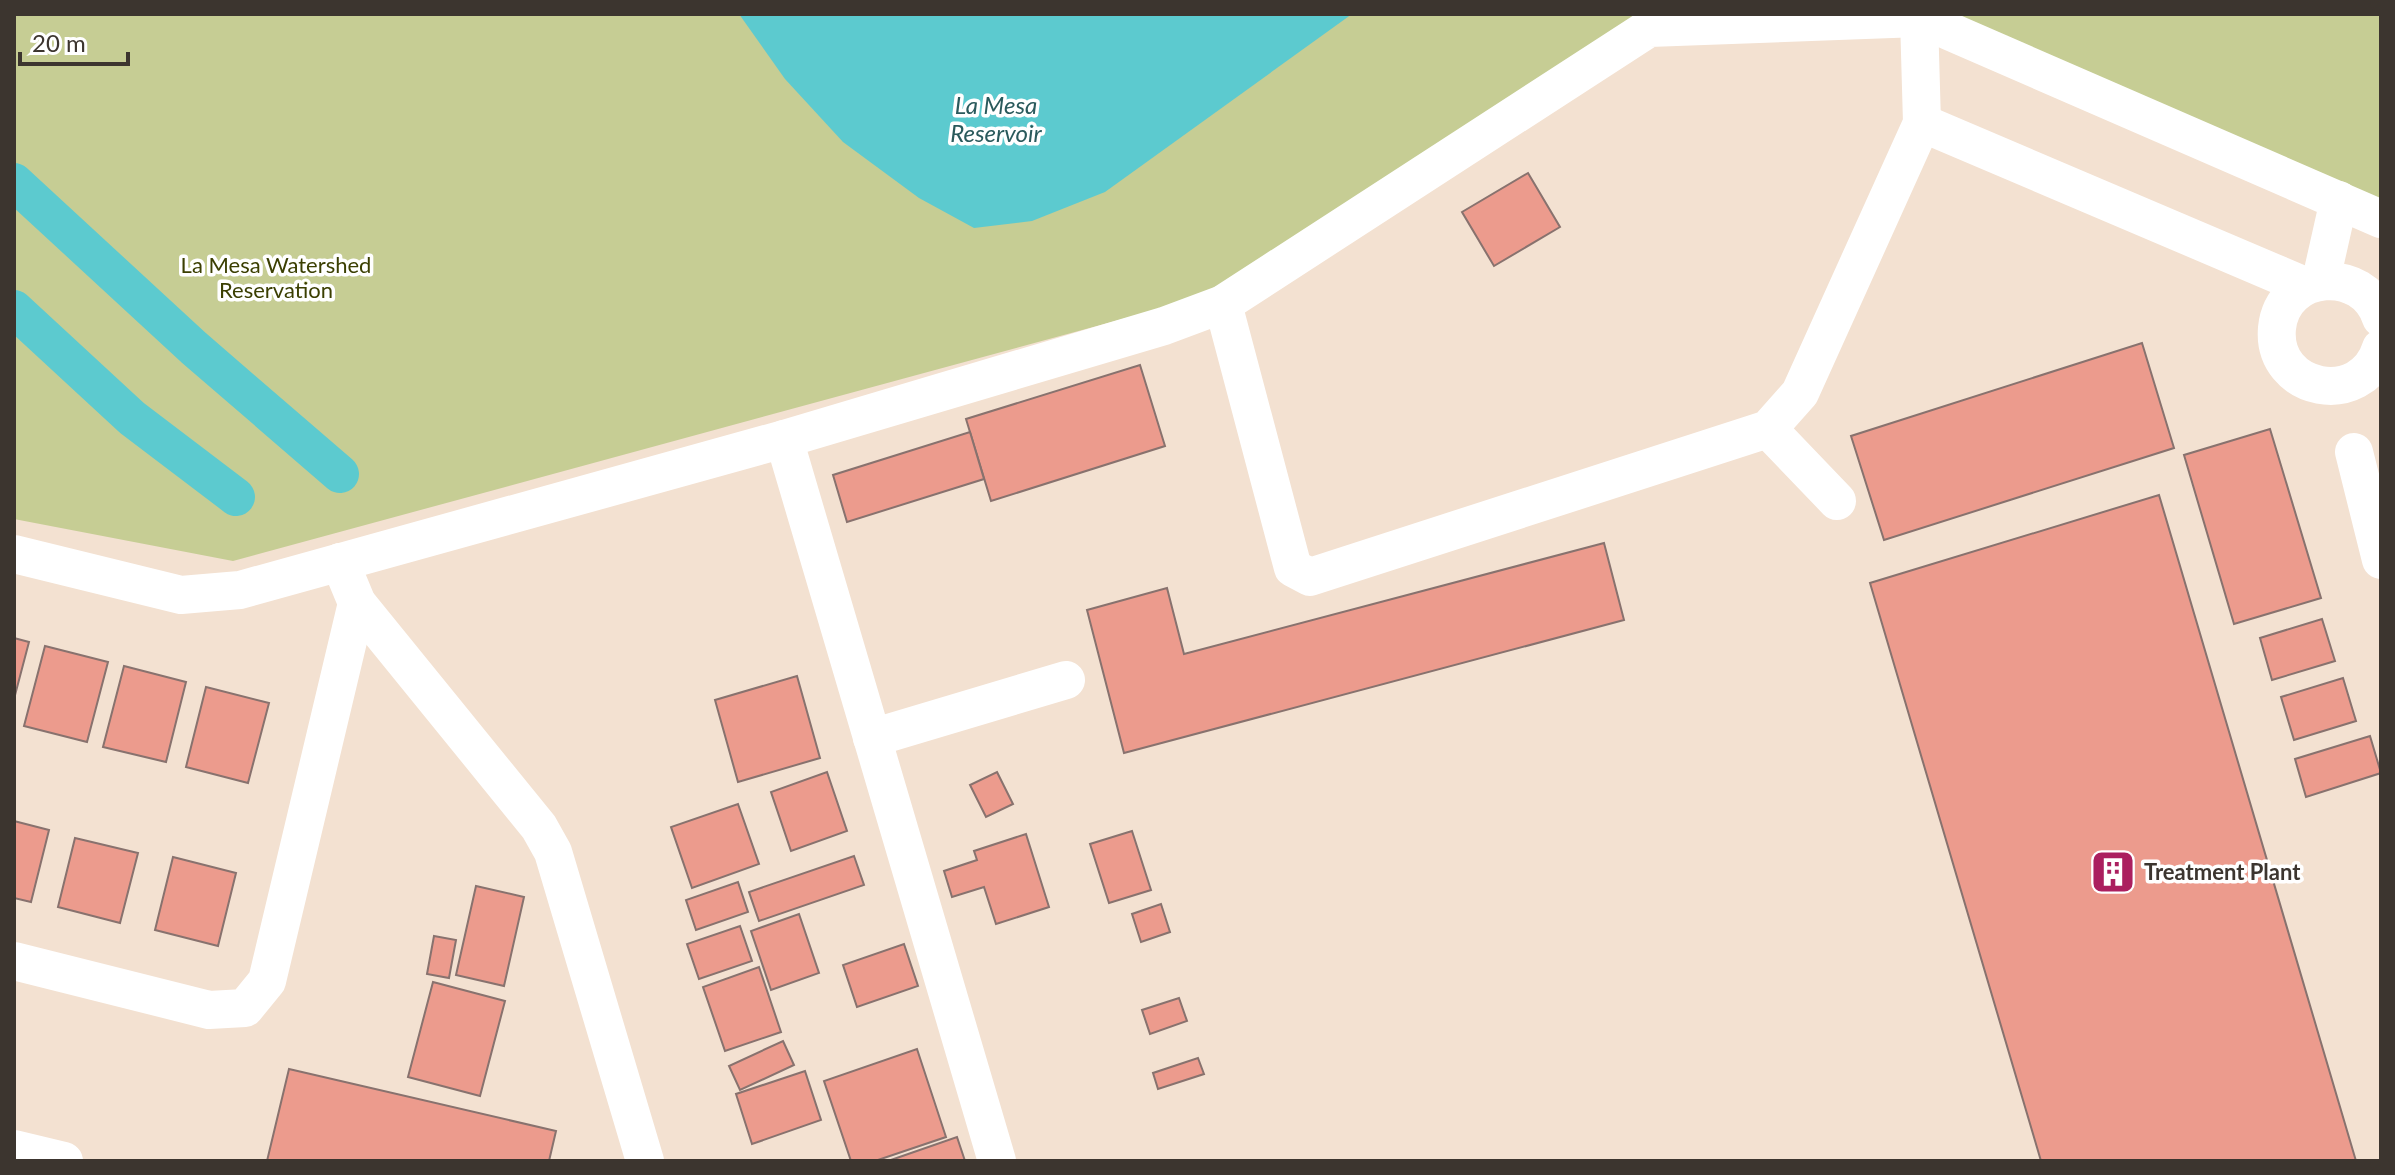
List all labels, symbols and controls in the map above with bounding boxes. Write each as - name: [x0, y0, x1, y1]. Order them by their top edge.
- scale bar: [20, 16, 128, 66]
- text: 20 m: [32, 28, 86, 57]
- water label: La Mesa Reservoir: [950, 90, 1043, 147]
- park label: La Mesa Watershed Reservation: [181, 251, 371, 303]
- building icon: Treatment Plant: [2089, 848, 2137, 896]
- place label: Treatment Plant: [2144, 858, 2301, 885]

